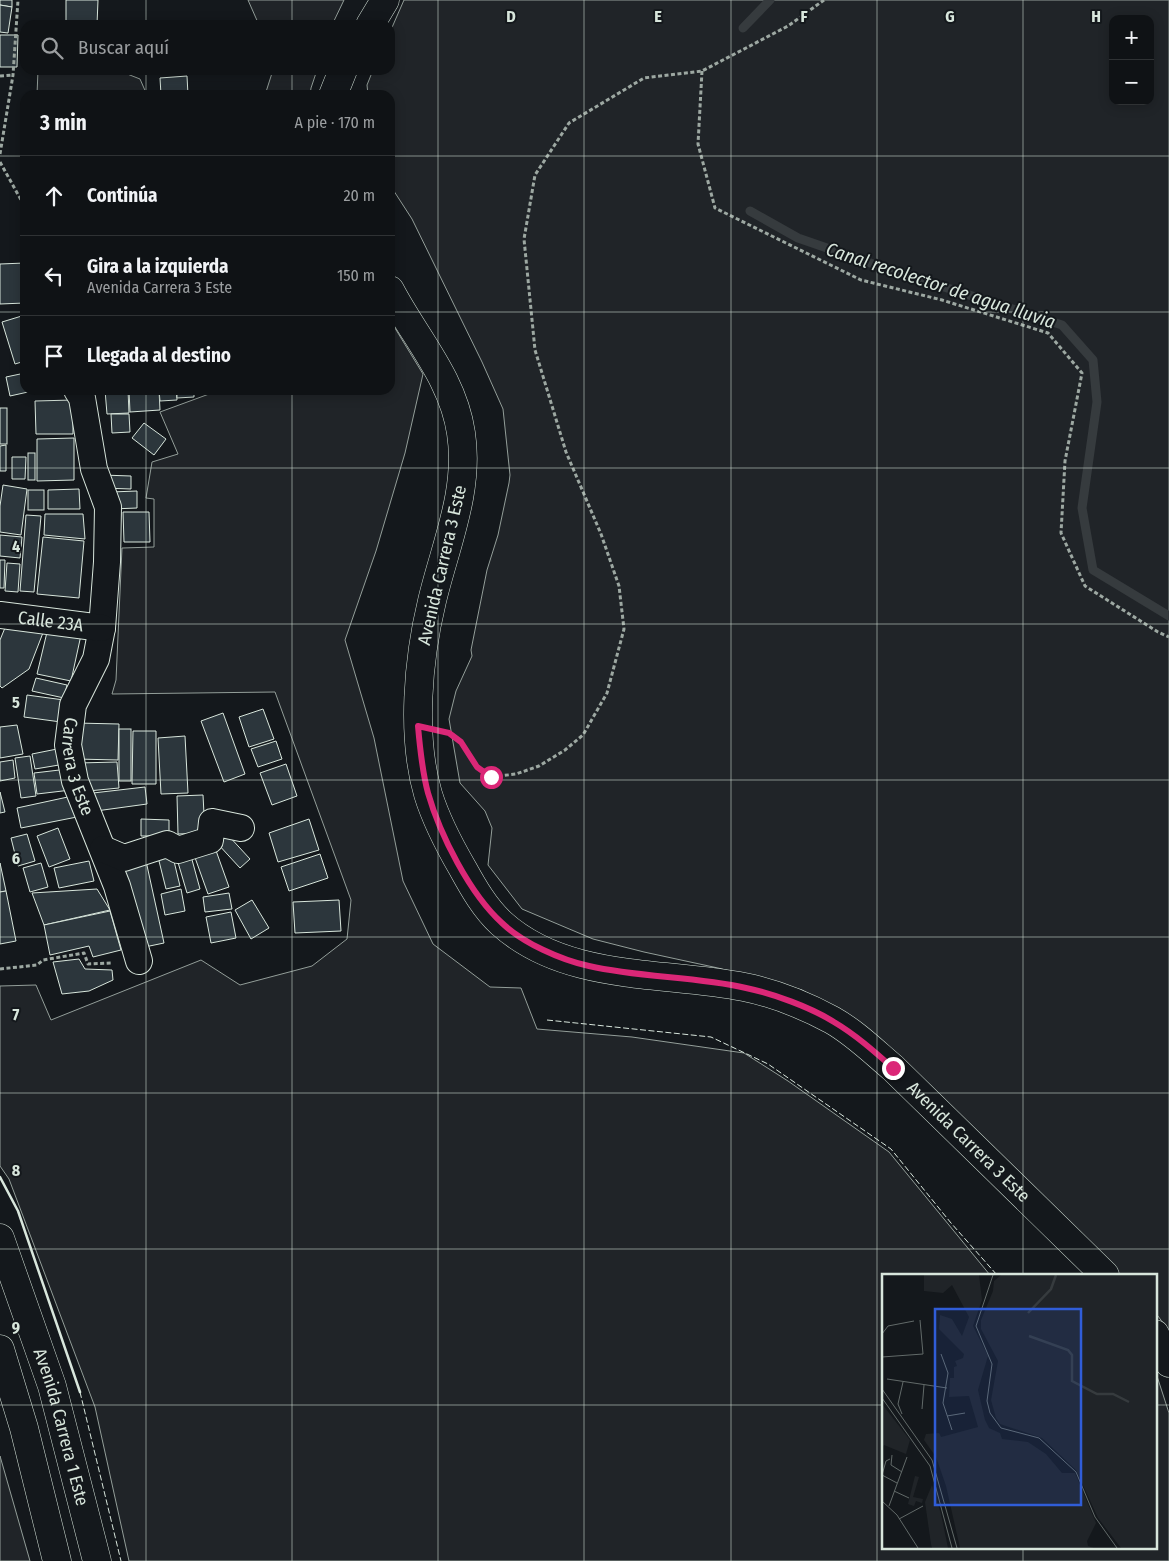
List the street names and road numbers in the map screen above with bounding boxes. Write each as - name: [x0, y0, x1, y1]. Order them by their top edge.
- street label: Avenida Carrera 3 Este: [413, 483, 471, 647]
- street label: Calle 23A: [17, 606, 85, 637]
- street label: Carrera 3 Este: [57, 716, 99, 819]
- street label: Avenida Carrera 3 Este: [902, 1077, 1035, 1207]
- street label: Avenida Carrera 1 Este: [29, 1345, 93, 1508]

